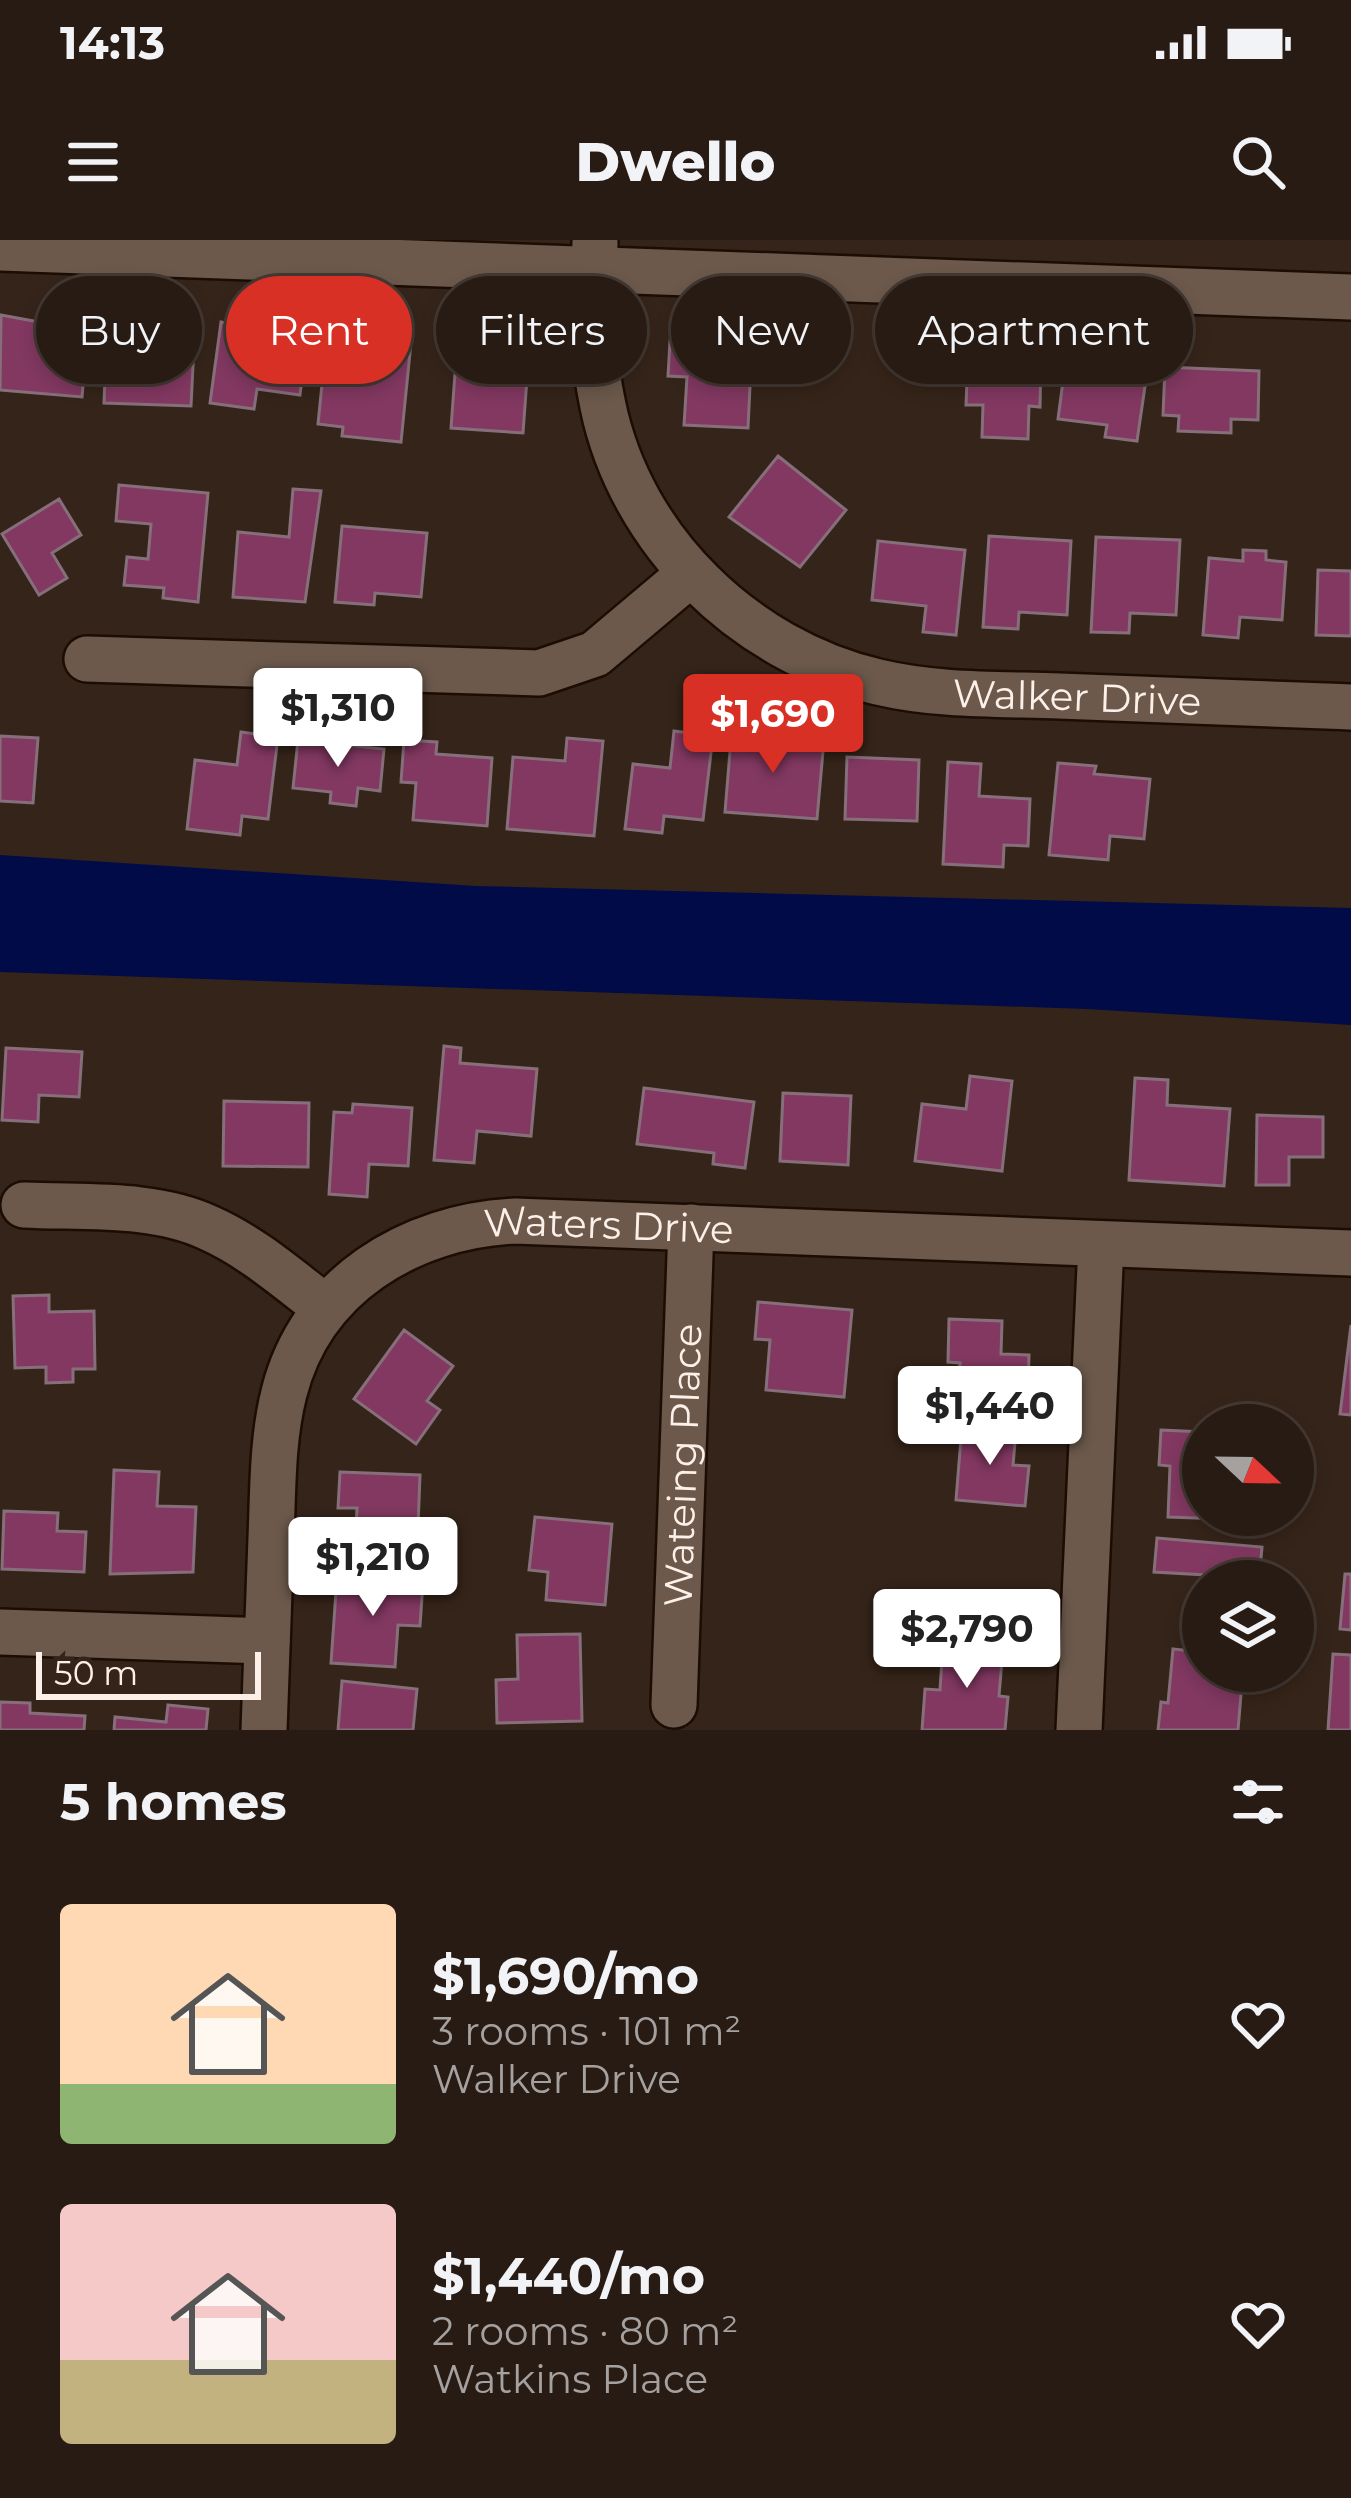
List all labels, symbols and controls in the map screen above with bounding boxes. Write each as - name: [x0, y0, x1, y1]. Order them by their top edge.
- text: 14:13: [60, 15, 165, 70]
- icon: menu: [60, 129, 126, 195]
- text: Dwello: [576, 129, 775, 195]
- icon: search: [1225, 129, 1291, 195]
- chip: Buy: [36, 276, 202, 384]
- chip: Rent: [226, 276, 412, 384]
- chip: Filters: [436, 276, 647, 384]
- chip: New: [671, 276, 851, 384]
- chip: Apartment: [875, 276, 1193, 384]
- pin: $1,310: [240, 668, 436, 770]
- street label: Walker Drive: [952, 669, 1202, 725]
- pin: $1,690: [675, 674, 871, 776]
- text: $1,310: [280, 683, 396, 731]
- text: $1,690: [710, 689, 836, 737]
- street label: Waters Drive: [482, 1196, 735, 1253]
- street label: Wateing Place: [654, 1323, 712, 1608]
- pin: $1,440: [892, 1366, 1088, 1468]
- text: $1,440: [925, 1381, 1055, 1429]
- north arrow: [1182, 1404, 1314, 1536]
- map controls: [1182, 1404, 1314, 1692]
- pin: $1,210: [275, 1517, 471, 1619]
- text: $1,210: [315, 1532, 431, 1580]
- button: layers: [1182, 1560, 1314, 1692]
- pin: $2,790: [869, 1589, 1065, 1691]
- text: $2,790: [900, 1604, 1034, 1652]
- scale bar: [36, 1646, 261, 1699]
- text: 50 m: [54, 1653, 138, 1693]
- icon: filters: [1225, 1769, 1291, 1835]
- text: 5 homes: [60, 1771, 287, 1833]
- text: $1,690/mo: [432, 1945, 699, 2007]
- icon: home: [156, 1952, 300, 2096]
- icon: heart: [1225, 1991, 1291, 2057]
- text: 3 rooms · 101 m²: [432, 2007, 741, 2055]
- text: Walker Drive: [432, 2055, 681, 2103]
- text: $1,440/mo: [432, 2245, 705, 2307]
- icon: home: [156, 2252, 300, 2396]
- icon: heart: [1225, 2291, 1291, 2357]
- text: 2 rooms · 80 m²: [432, 2307, 738, 2355]
- text: Watkins Place: [432, 2355, 708, 2403]

